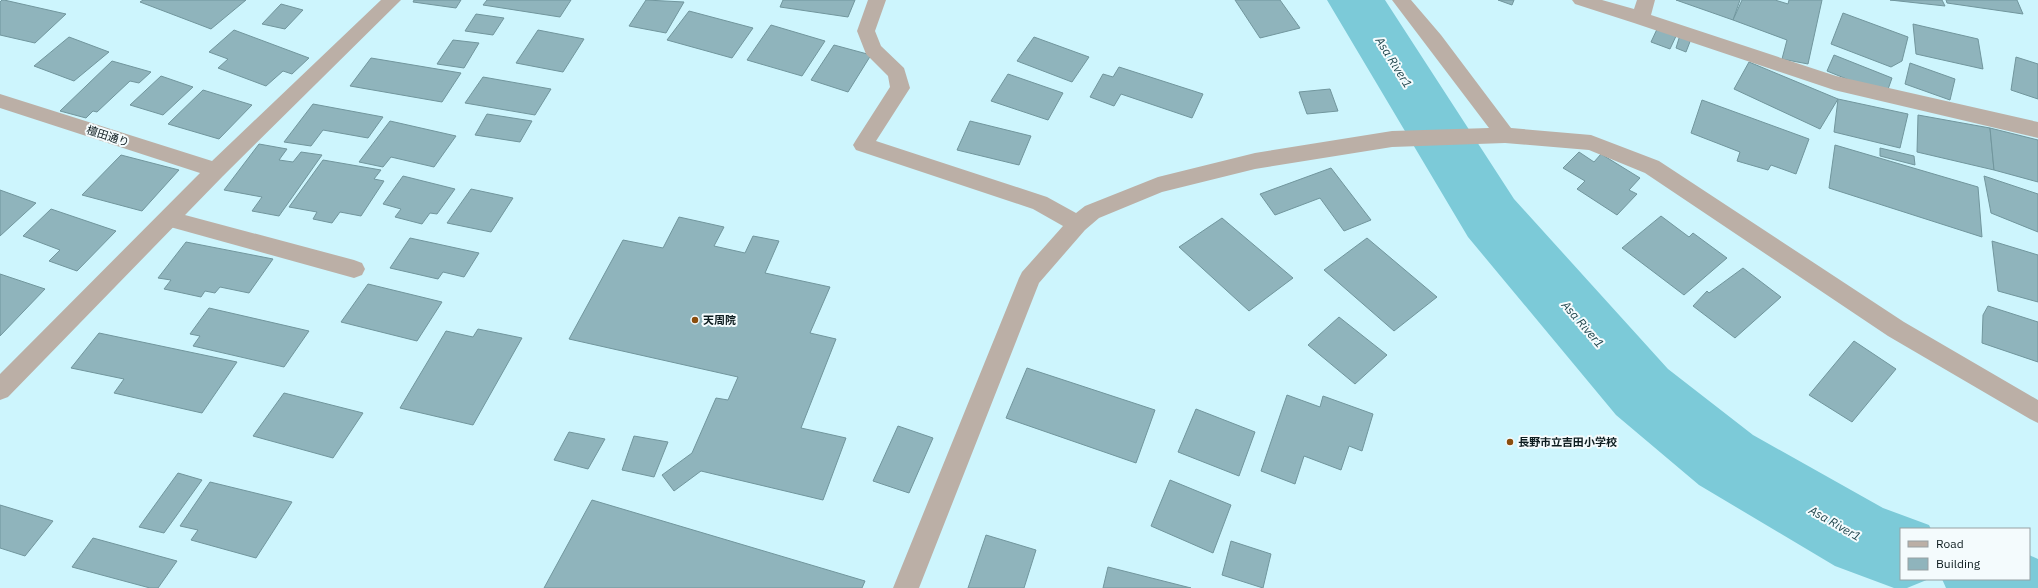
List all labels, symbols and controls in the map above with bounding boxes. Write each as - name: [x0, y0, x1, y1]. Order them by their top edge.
- water label: Asa River1: [1372, 33, 1415, 90]
- street label: 檀田通り: [85, 123, 131, 149]
- water label: Asa River1: [1558, 297, 1607, 350]
- place label: 天周院: [703, 313, 736, 327]
- marker: 天周院: [690, 315, 700, 325]
- place label: 長野市立吉田小学校: [1518, 435, 1617, 449]
- marker: 長野市立吉田小学校: [1505, 437, 1515, 447]
- water label: Asa River1: [1806, 502, 1863, 544]
- legend: [1900, 528, 2030, 580]
- text: Road: [1936, 536, 1964, 551]
- text: Building: [1936, 556, 1981, 571]

